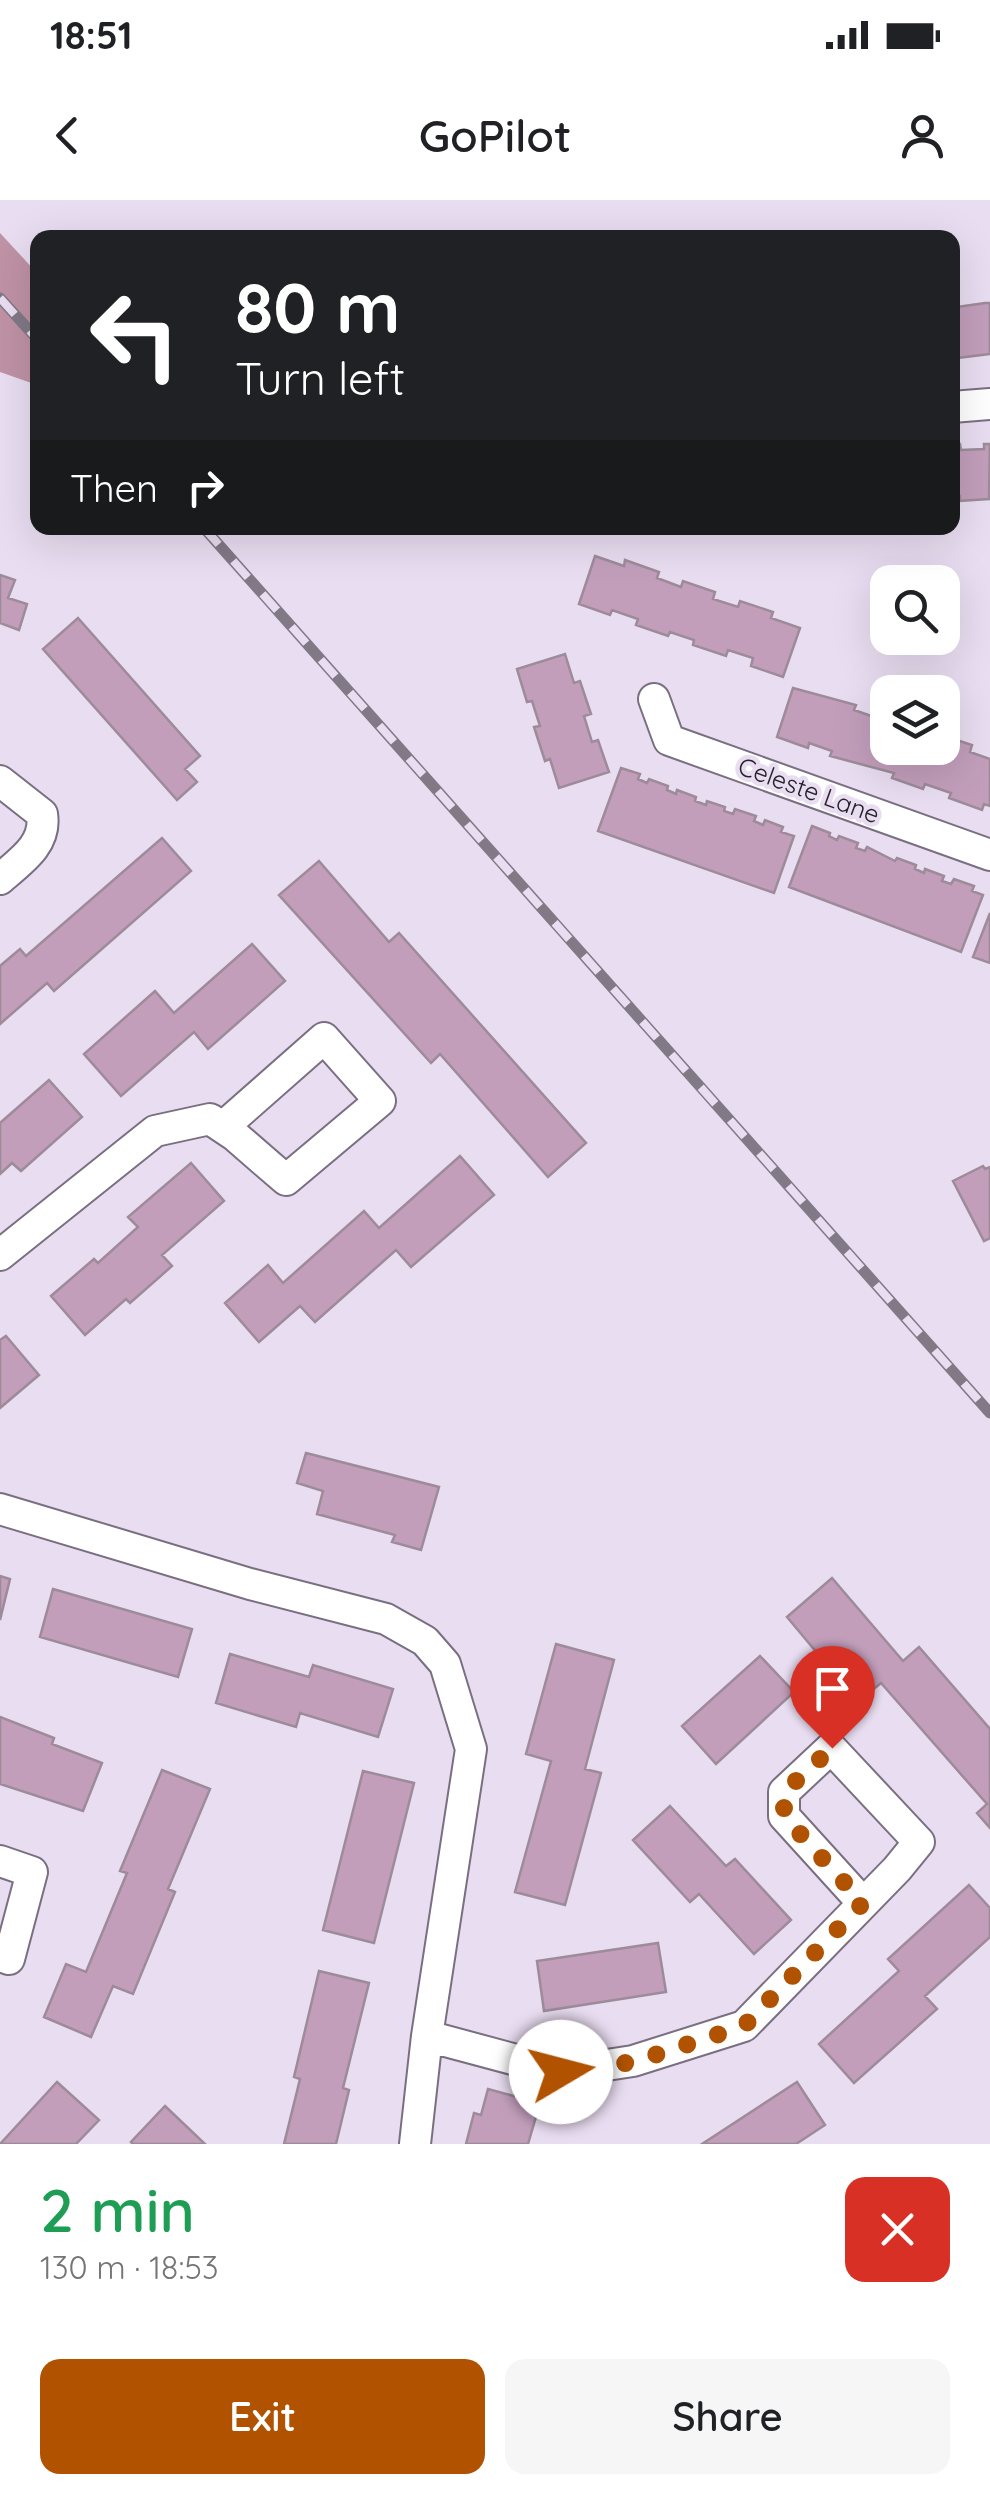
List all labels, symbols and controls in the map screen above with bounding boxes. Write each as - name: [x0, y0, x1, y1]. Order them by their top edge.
- text: 18:51: [50, 11, 133, 59]
- text: GoPilot: [419, 107, 571, 163]
- icon: back: [40, 108, 95, 163]
- icon: person: [895, 108, 950, 163]
- text: 80 m: [235, 263, 400, 351]
- icon: left: [70, 270, 200, 400]
- text: Turn left: [235, 350, 405, 406]
- icon: right: [178, 460, 233, 515]
- text: Then: [70, 464, 158, 512]
- map controls: [870, 565, 960, 765]
- button: search: [870, 565, 960, 655]
- button: layers: [870, 675, 960, 765]
- street label: Celeste Lane: [734, 750, 884, 829]
- pin: [790, 1646, 875, 1749]
- icon: arrive: [805, 1661, 860, 1716]
- position arrow: [509, 2020, 613, 2124]
- text: 2 min: [40, 2172, 195, 2247]
- button: close: [845, 2177, 950, 2282]
- text: 130 m · 18:53: [40, 2247, 219, 2287]
- button: Exit: [40, 2359, 485, 2474]
- button: Share: [505, 2359, 950, 2474]

